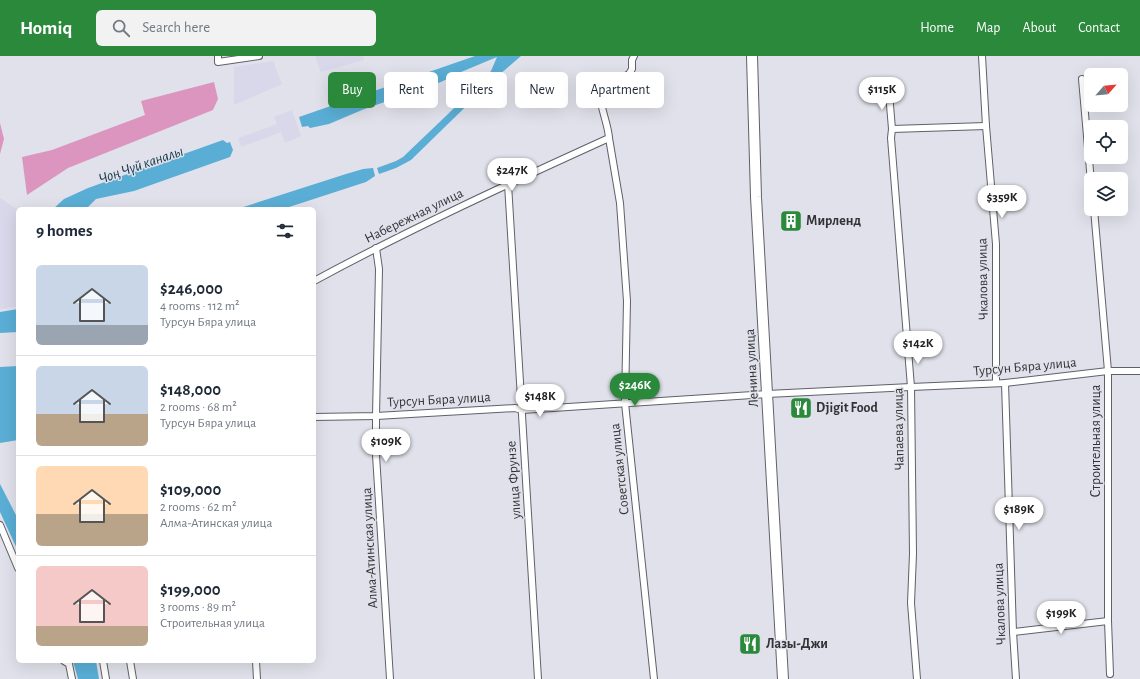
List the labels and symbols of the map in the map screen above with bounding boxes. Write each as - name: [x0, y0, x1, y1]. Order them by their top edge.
- north arrow: [1084, 68, 1128, 112]
- pin: $115K: [854, 77, 910, 111]
- water label: Чоң Чүй каналы: [97, 144, 185, 186]
- pin: $247K: [484, 158, 540, 192]
- pin: $359K: [974, 185, 1030, 219]
- street label: Набережная улица: [362, 186, 466, 246]
- building icon: Мирленд: [778, 208, 804, 234]
- place label: Мирленд: [806, 214, 862, 228]
- street label: Чкалова улица: [975, 237, 991, 320]
- street label: Ленина улица: [743, 328, 761, 408]
- pin: $142K: [890, 331, 946, 365]
- street label: Турсун Бяра улица: [973, 355, 1078, 378]
- pin: $246K: [607, 373, 663, 407]
- pin: $148K: [512, 384, 568, 418]
- street label: Строительная улица: [1089, 384, 1103, 498]
- street label: Чапаева улица: [891, 387, 907, 471]
- street label: Турсун Бяра улица: [387, 390, 492, 410]
- restaurant icon: Djigit Food: [788, 395, 814, 421]
- place label: Djigit Food: [816, 401, 878, 415]
- street label: Советская улица: [608, 422, 632, 516]
- pin: $109K: [358, 429, 414, 463]
- street label: улица Фрунзе: [504, 440, 524, 521]
- street label: Алма-Атинская улица: [360, 487, 380, 609]
- pin: $189K: [991, 497, 1047, 531]
- street label: Чкалова улица: [992, 562, 1008, 645]
- pin: $199K: [1033, 601, 1089, 635]
- restaurant icon: Лазы-Джи: [737, 631, 763, 657]
- place label: Лазы-Джи: [766, 637, 828, 651]

